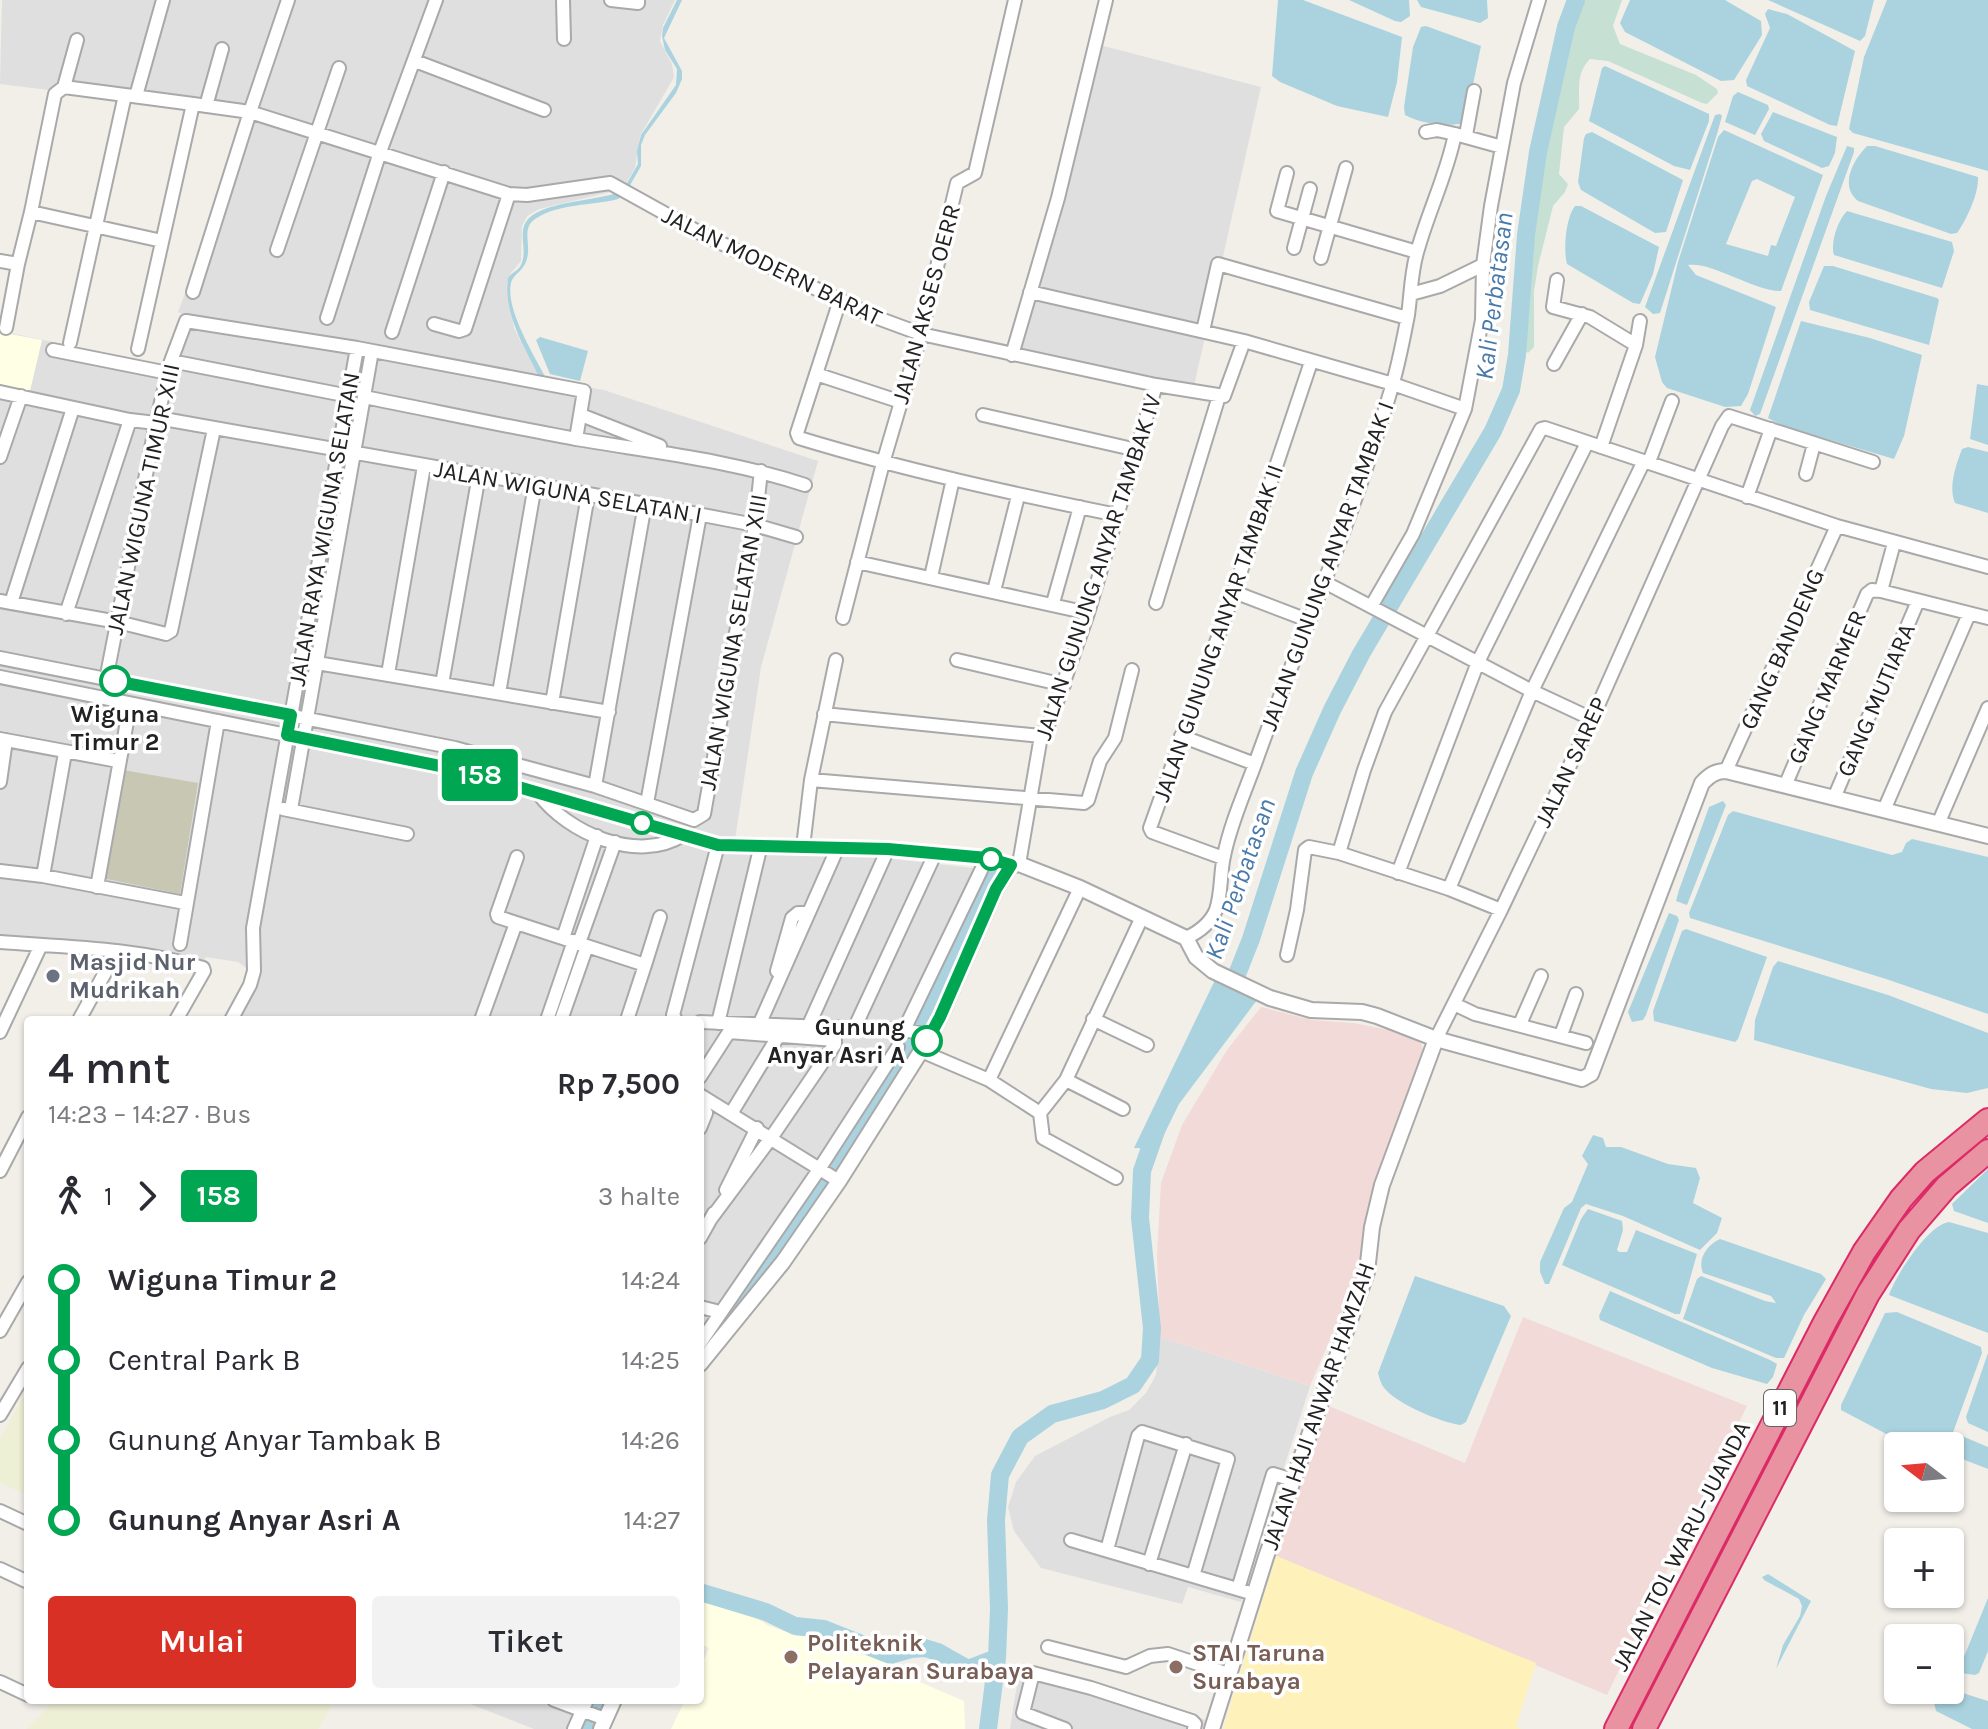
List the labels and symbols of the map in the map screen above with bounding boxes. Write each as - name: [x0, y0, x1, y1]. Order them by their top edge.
- street label: JALAN MODERN BARAT: [658, 201, 886, 331]
- street label: JALAN AKSES OERR: [886, 201, 966, 407]
- water label: Kali Perbatasan: [1468, 210, 1520, 382]
- street label: JALAN WIGUNA TIMUR XIII: [101, 361, 185, 637]
- street label: JALAN RAYA WIGUNA SELATAN: [283, 370, 365, 688]
- street label: JALAN GUNUNG ANYAR TAMBAK IV: [1029, 390, 1167, 743]
- street label: JALAN GUNUNG ANYAR TAMBAK I: [1254, 398, 1400, 734]
- street label: JALAN WIGUNA SELATAN I: [432, 455, 704, 529]
- street label: JALAN GUNUNG ANYAR TAMBAK II: [1147, 461, 1289, 805]
- street label: JALAN WIGUNA SELATAN XIII: [693, 492, 773, 792]
- street label: GANG BANDENG: [1734, 564, 1830, 734]
- street label: GANG MARMER: [1782, 606, 1872, 768]
- street label: GANG MUTIARA: [1831, 619, 1921, 781]
- marker: Wiguna Timur 2: [100, 666, 130, 696]
- street label: JALAN SAREP: [1529, 692, 1613, 832]
- place label: Wiguna Timur 2: [71, 700, 159, 756]
- line badge: 158: [434, 749, 526, 801]
- water label: Kali Perbatasan: [1198, 794, 1282, 964]
- unlabelled marker: [631, 812, 653, 834]
- unlabelled marker: [980, 848, 1002, 870]
- place label: Masjid Nur Mudrikah: [69, 948, 196, 1004]
- marker: Masjid Nur Mudrikah: [44, 967, 62, 985]
- place label: Gunung Anyar Asri A: [767, 1013, 905, 1069]
- marker: Gunung Anyar Asri A: [912, 1026, 942, 1056]
- street label: JALAN HAJI ANWAR HAMZAH: [1256, 1259, 1380, 1553]
- road number: 11: [1764, 1390, 1796, 1426]
- street label: JALAN TOL WARU–JUANDA: [1606, 1416, 1756, 1675]
- north arrow: [1884, 1432, 1964, 1512]
- place label: Politeknik Pelayaran Surabaya: [807, 1629, 1034, 1685]
- place label: STAI Taruna Surabaya: [1192, 1639, 1325, 1695]
- marker: Politeknik Pelayaran Surabaya: [782, 1648, 800, 1666]
- marker: STAI Taruna Surabaya: [1167, 1658, 1185, 1676]

